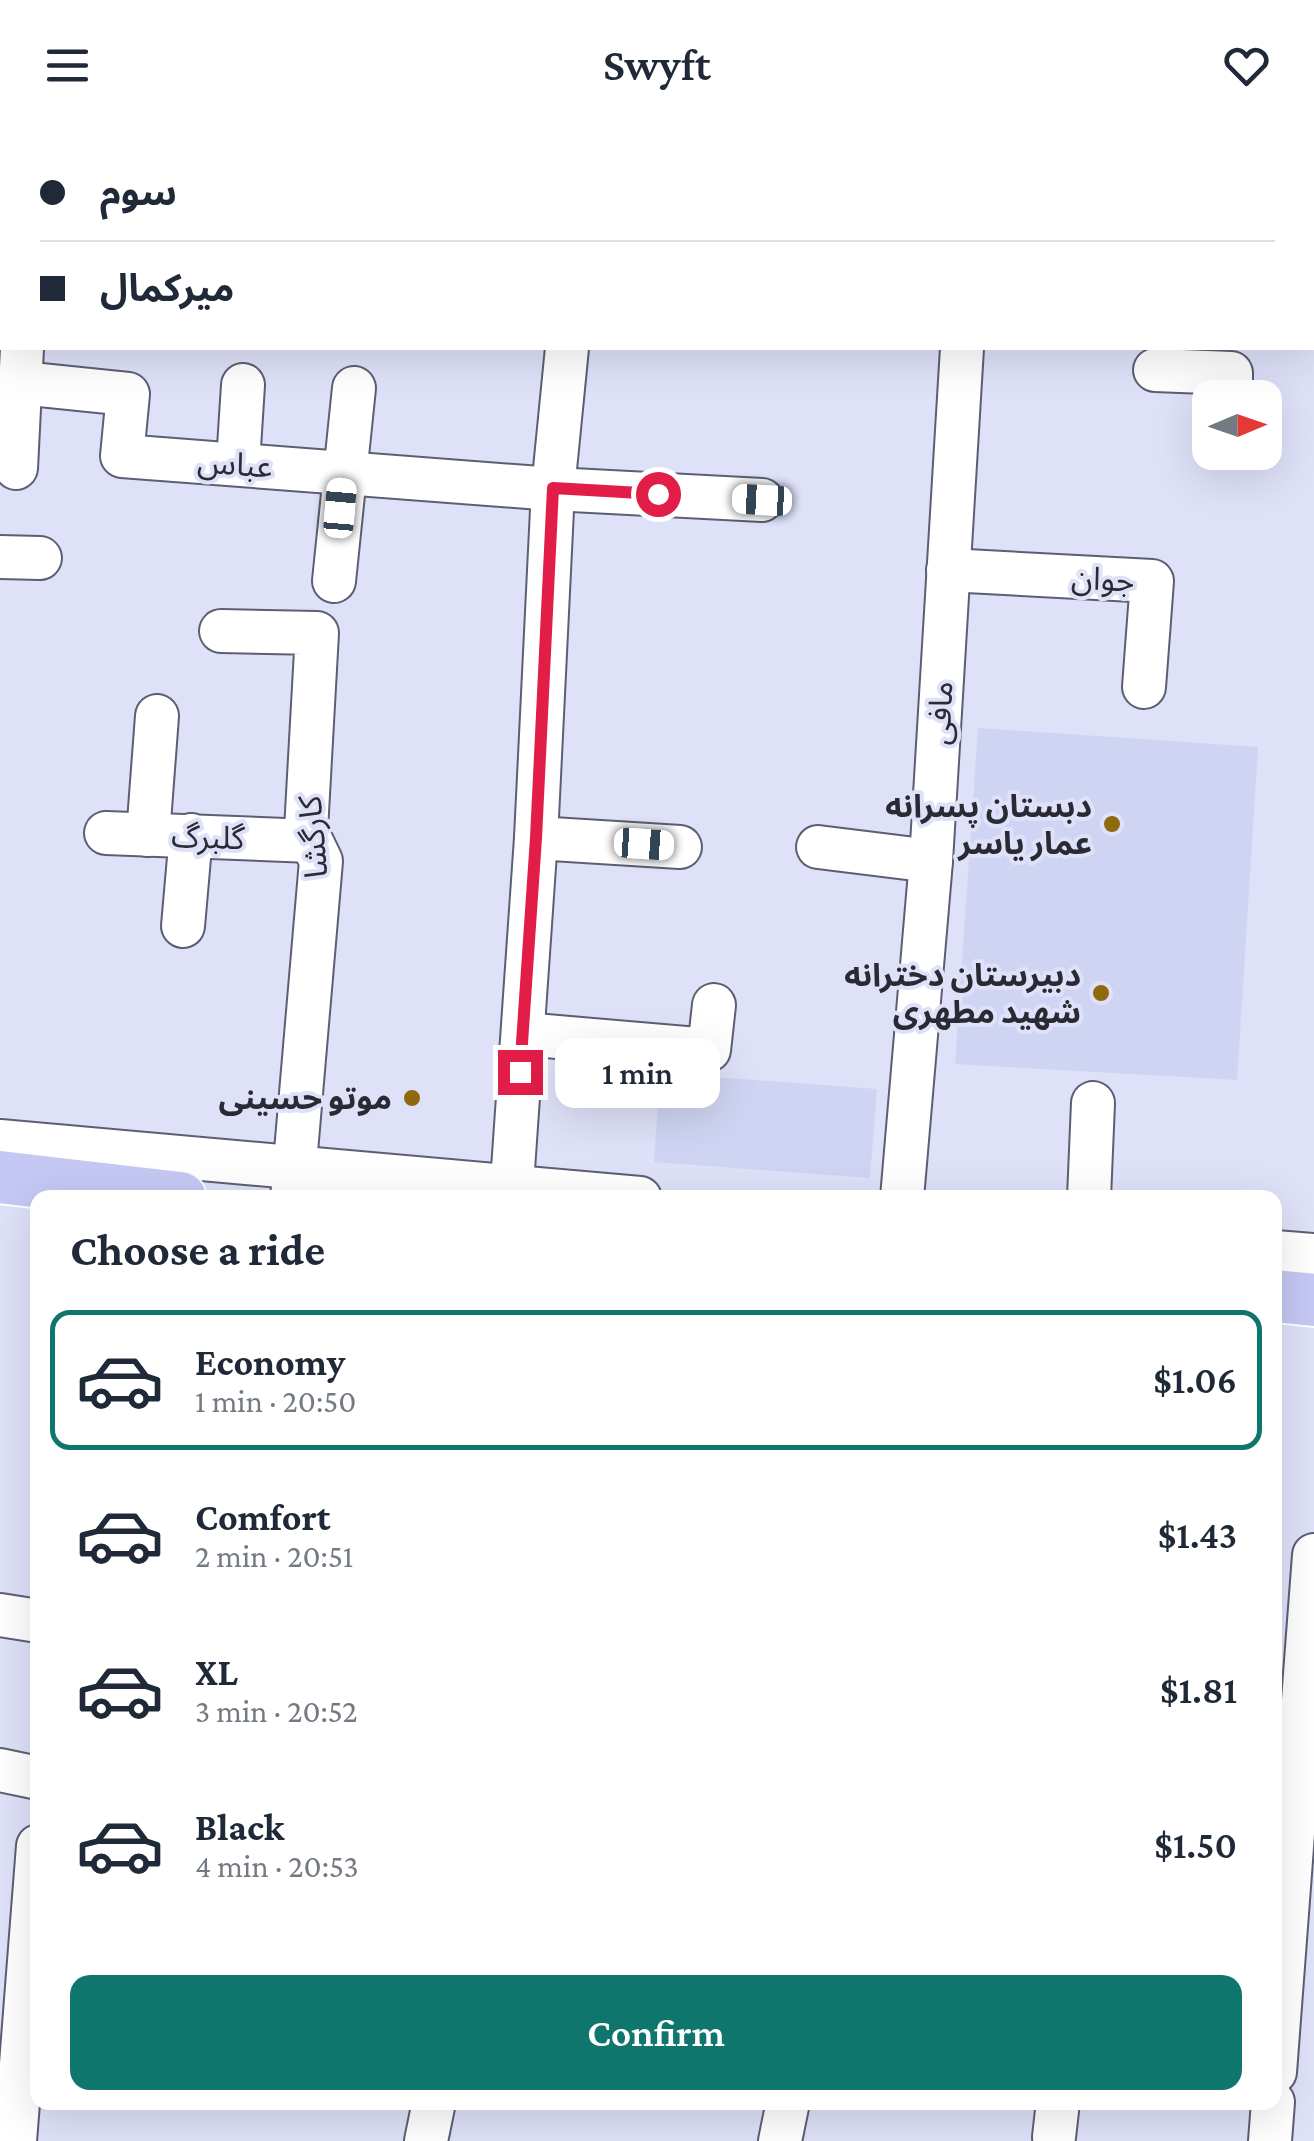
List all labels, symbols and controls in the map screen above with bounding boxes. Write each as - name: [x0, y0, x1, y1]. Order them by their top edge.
- icon: menu: [40, 38, 95, 93]
- icon: heart: [1219, 38, 1274, 93]
- text: Swyft: [603, 40, 711, 90]
- text: سوم: [100, 171, 177, 213]
- text: میرکمال: [100, 267, 234, 309]
- north arrow: [1192, 380, 1282, 470]
- map controls: [1192, 380, 1282, 470]
- street label: عباس: [196, 443, 274, 485]
- route start: [636, 472, 681, 517]
- car: [322, 477, 358, 539]
- car: [731, 483, 793, 517]
- street label: جوان: [1070, 559, 1136, 600]
- street label: مافی: [920, 680, 960, 746]
- place label: دبستان پسرانه عمار یاسر: [885, 788, 1092, 862]
- street label: کارگشا: [291, 793, 336, 880]
- marker: دبستان پسرانه عمار یاسر: [1101, 813, 1123, 835]
- street label: گلبرگ: [171, 818, 246, 857]
- car: [613, 827, 675, 861]
- place label: دبیرستان دخترانه شهید مطهری: [844, 957, 1081, 1031]
- marker: دبیرستان دخترانه شهید مطهری: [1090, 982, 1112, 1004]
- callout: 1 min: [555, 1037, 720, 1107]
- route end: [498, 1050, 543, 1095]
- text: 1 min: [602, 1055, 673, 1091]
- place label: موتو حسینی: [218, 1080, 392, 1116]
- marker: موتو حسینی: [401, 1087, 423, 1109]
- text: Choose a ride: [70, 1225, 325, 1275]
- icon: car: [75, 1335, 165, 1425]
- text: Economy: [195, 1341, 345, 1383]
- text: $1.06: [1153, 1359, 1237, 1401]
- text: 1 min · 20:50: [195, 1383, 356, 1419]
- icon: car: [75, 1490, 165, 1580]
- text: Comfort: [195, 1496, 331, 1538]
- text: $1.43: [1158, 1514, 1237, 1556]
- text: 2 min · 20:51: [195, 1538, 353, 1574]
- icon: car: [75, 1645, 165, 1735]
- text: XL: [195, 1651, 238, 1693]
- text: $1.81: [1160, 1669, 1237, 1711]
- text: 3 min · 20:52: [195, 1693, 357, 1729]
- icon: car: [75, 1800, 165, 1890]
- text: Black: [195, 1806, 284, 1848]
- text: $1.50: [1154, 1824, 1237, 1866]
- text: 4 min · 20:53: [195, 1848, 359, 1884]
- button: Confirm: [70, 1975, 1242, 2090]

